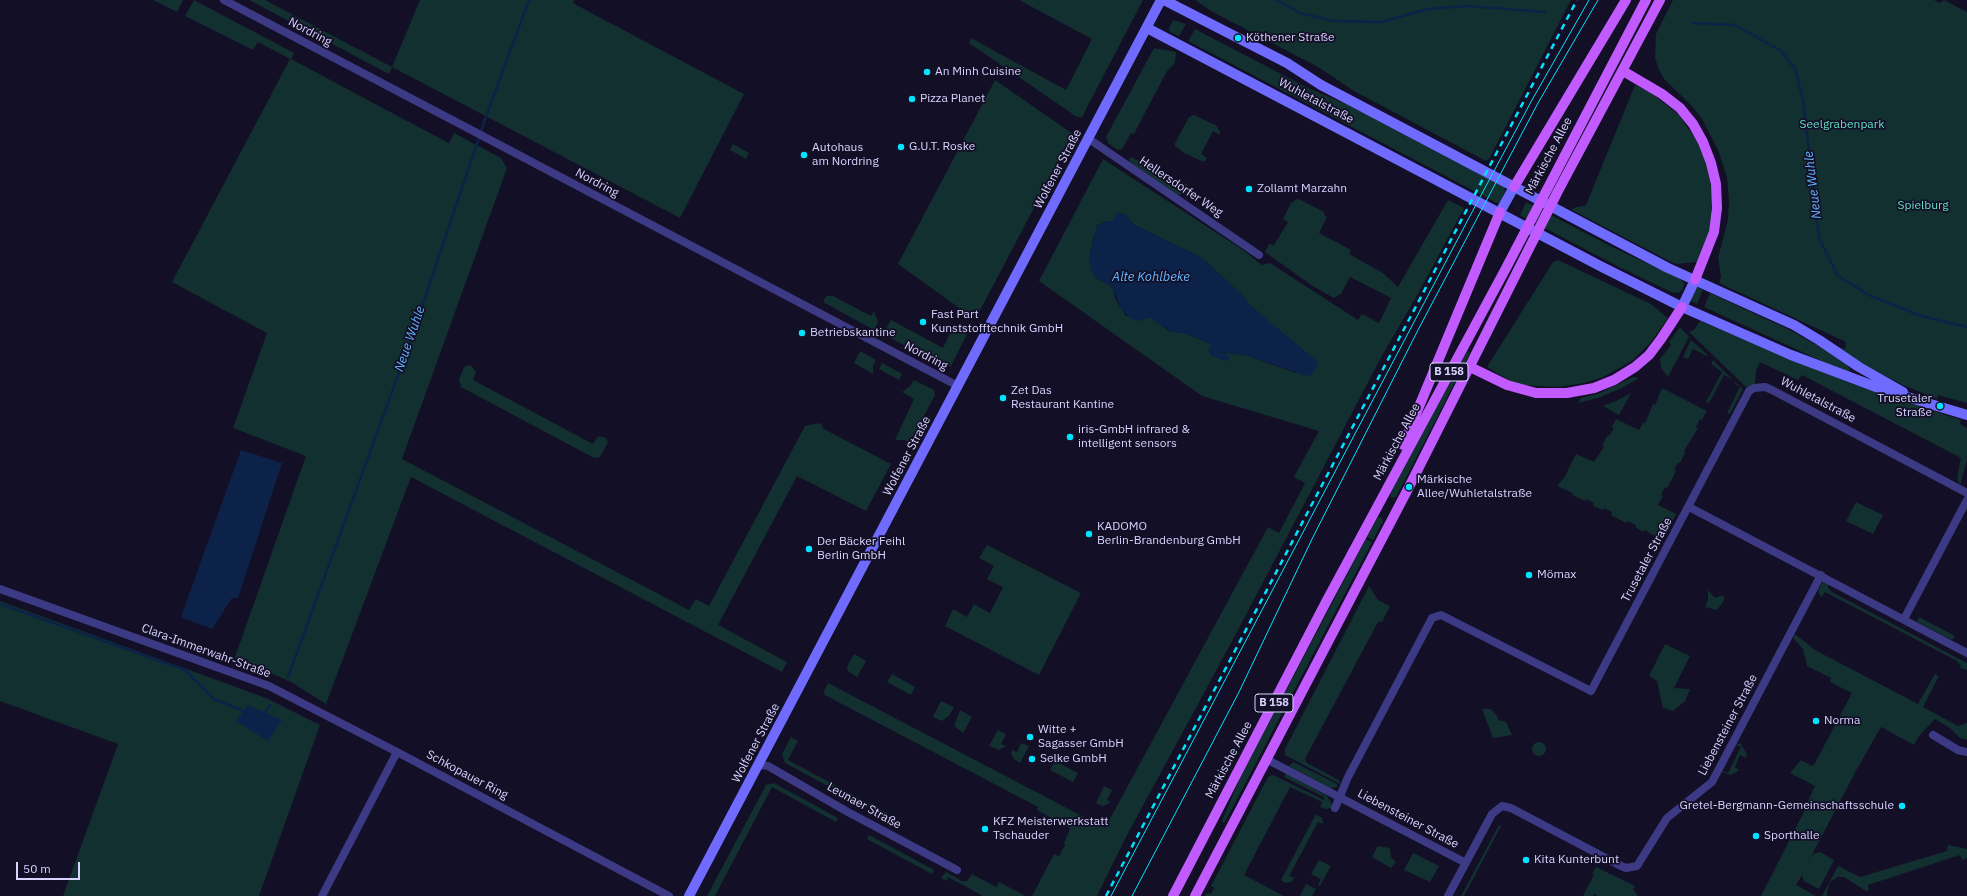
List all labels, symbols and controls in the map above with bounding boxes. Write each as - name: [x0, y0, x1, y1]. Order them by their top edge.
- street label: Nordring: [286, 15, 334, 49]
- place label: Köthener Straße: [1246, 31, 1334, 45]
- marker: Köthener Straße: [1233, 33, 1243, 43]
- place label: An Minh Cuisine: [935, 65, 1021, 79]
- marker: An Minh Cuisine: [922, 67, 932, 77]
- street label: Wuhletalstraße: [1276, 75, 1356, 127]
- place label: Pizza Planet: [920, 92, 985, 106]
- marker: Pizza Planet: [907, 94, 917, 104]
- street label: Märkische Allee: [1523, 115, 1575, 197]
- park label: Seelgrabenpark: [1800, 118, 1884, 132]
- street label: Wolfener Straße: [1031, 127, 1085, 211]
- place label: G.U.T. Roske: [909, 140, 975, 154]
- place label: Autohaus am Nordring: [812, 141, 879, 169]
- marker: G.U.T. Roske: [896, 142, 906, 152]
- marker: Autohaus am Nordring: [799, 150, 809, 160]
- water label: Neue Wuhle: [1801, 150, 1825, 220]
- street label: Hellersdorfer Weg: [1137, 154, 1225, 220]
- street label: Nordring: [573, 166, 621, 200]
- place label: Zollamt Marzahn: [1257, 182, 1347, 196]
- marker: Zollamt Marzahn: [1244, 184, 1254, 194]
- park label: Spielburg: [1897, 199, 1949, 213]
- water label: Alte Kohlbeke: [1112, 269, 1190, 285]
- water label: Neue Wuhle: [391, 304, 429, 374]
- place label: Fast Part Kunststofftechnik GmbH: [931, 308, 1063, 336]
- marker: Fast Part Kunststofftechnik GmbH: [918, 317, 928, 327]
- place label: Betriebskantine: [810, 326, 896, 340]
- marker: Betriebskantine: [797, 328, 807, 338]
- street label: Nordring: [902, 339, 950, 373]
- road number: B 158: [1430, 363, 1468, 381]
- street label: Wuhletalstraße: [1778, 374, 1858, 426]
- place label: Zet Das Restaurant Kantine: [1011, 384, 1114, 412]
- place label: Trusetaler Straße: [1877, 392, 1932, 420]
- marker: Zet Das Restaurant Kantine: [998, 393, 1008, 403]
- street label: Märkische Allee: [1371, 401, 1423, 483]
- marker: Trusetaler Straße: [1935, 401, 1945, 411]
- street label: Wolfener Straße: [880, 414, 934, 498]
- place label: iris-GmbH infrared & intelligent sensors: [1078, 423, 1190, 451]
- marker: iris-GmbH infrared & intelligent sensors: [1065, 432, 1075, 442]
- place label: Märkische Allee/Wuhletalstraße: [1417, 473, 1532, 501]
- marker: Märkische Allee/Wuhletalstraße: [1404, 482, 1414, 492]
- street label: Trusetaler Straße: [1619, 515, 1675, 605]
- place label: KADOMO Berlin-Brandenburg GmbH: [1097, 520, 1241, 548]
- marker: KADOMO Berlin-Brandenburg GmbH: [1084, 529, 1094, 539]
- place label: Der Bäcker Feihl Berlin GmbH: [817, 535, 905, 563]
- marker: Der Bäcker Feihl Berlin GmbH: [804, 544, 814, 554]
- place label: Mömax: [1537, 568, 1576, 582]
- marker: Mömax: [1524, 570, 1534, 580]
- street label: Clara-Immerwahr-Straße: [139, 621, 273, 681]
- street label: Liebensteiner Straße: [1695, 672, 1761, 778]
- road number: B 158: [1255, 694, 1293, 712]
- street label: Wolfener Straße: [729, 701, 783, 785]
- place label: Norma: [1824, 714, 1860, 728]
- marker: Norma: [1811, 716, 1821, 726]
- street label: Märkische Allee: [1203, 719, 1255, 801]
- place label: Witte + Sagasser GmbH: [1038, 723, 1124, 751]
- marker: Witte + Sagasser GmbH: [1025, 732, 1035, 742]
- street label: Schkopauer Ring: [424, 747, 510, 803]
- place label: Selke GmbH: [1040, 752, 1107, 766]
- marker: Selke GmbH: [1027, 754, 1037, 764]
- street label: Leunaer Straße: [824, 780, 904, 832]
- street label: Liebensteiner Straße: [1355, 786, 1461, 852]
- place label: Gretel-Bergmann-Gemeinschaftsschule: [1680, 799, 1894, 813]
- marker: Gretel-Bergmann-Gemeinschaftsschule: [1897, 801, 1907, 811]
- place label: KFZ Meisterwerkstatt Tschauder: [993, 815, 1108, 843]
- marker: KFZ Meisterwerkstatt Tschauder: [980, 824, 990, 834]
- place label: Sporthalle: [1764, 829, 1820, 843]
- marker: Sporthalle: [1751, 831, 1761, 841]
- place label: Kita Kunterbunt: [1534, 853, 1619, 867]
- scale bar: [18, 854, 82, 880]
- marker: Kita Kunterbunt: [1521, 855, 1531, 865]
- text: 50 m: [23, 861, 51, 876]

